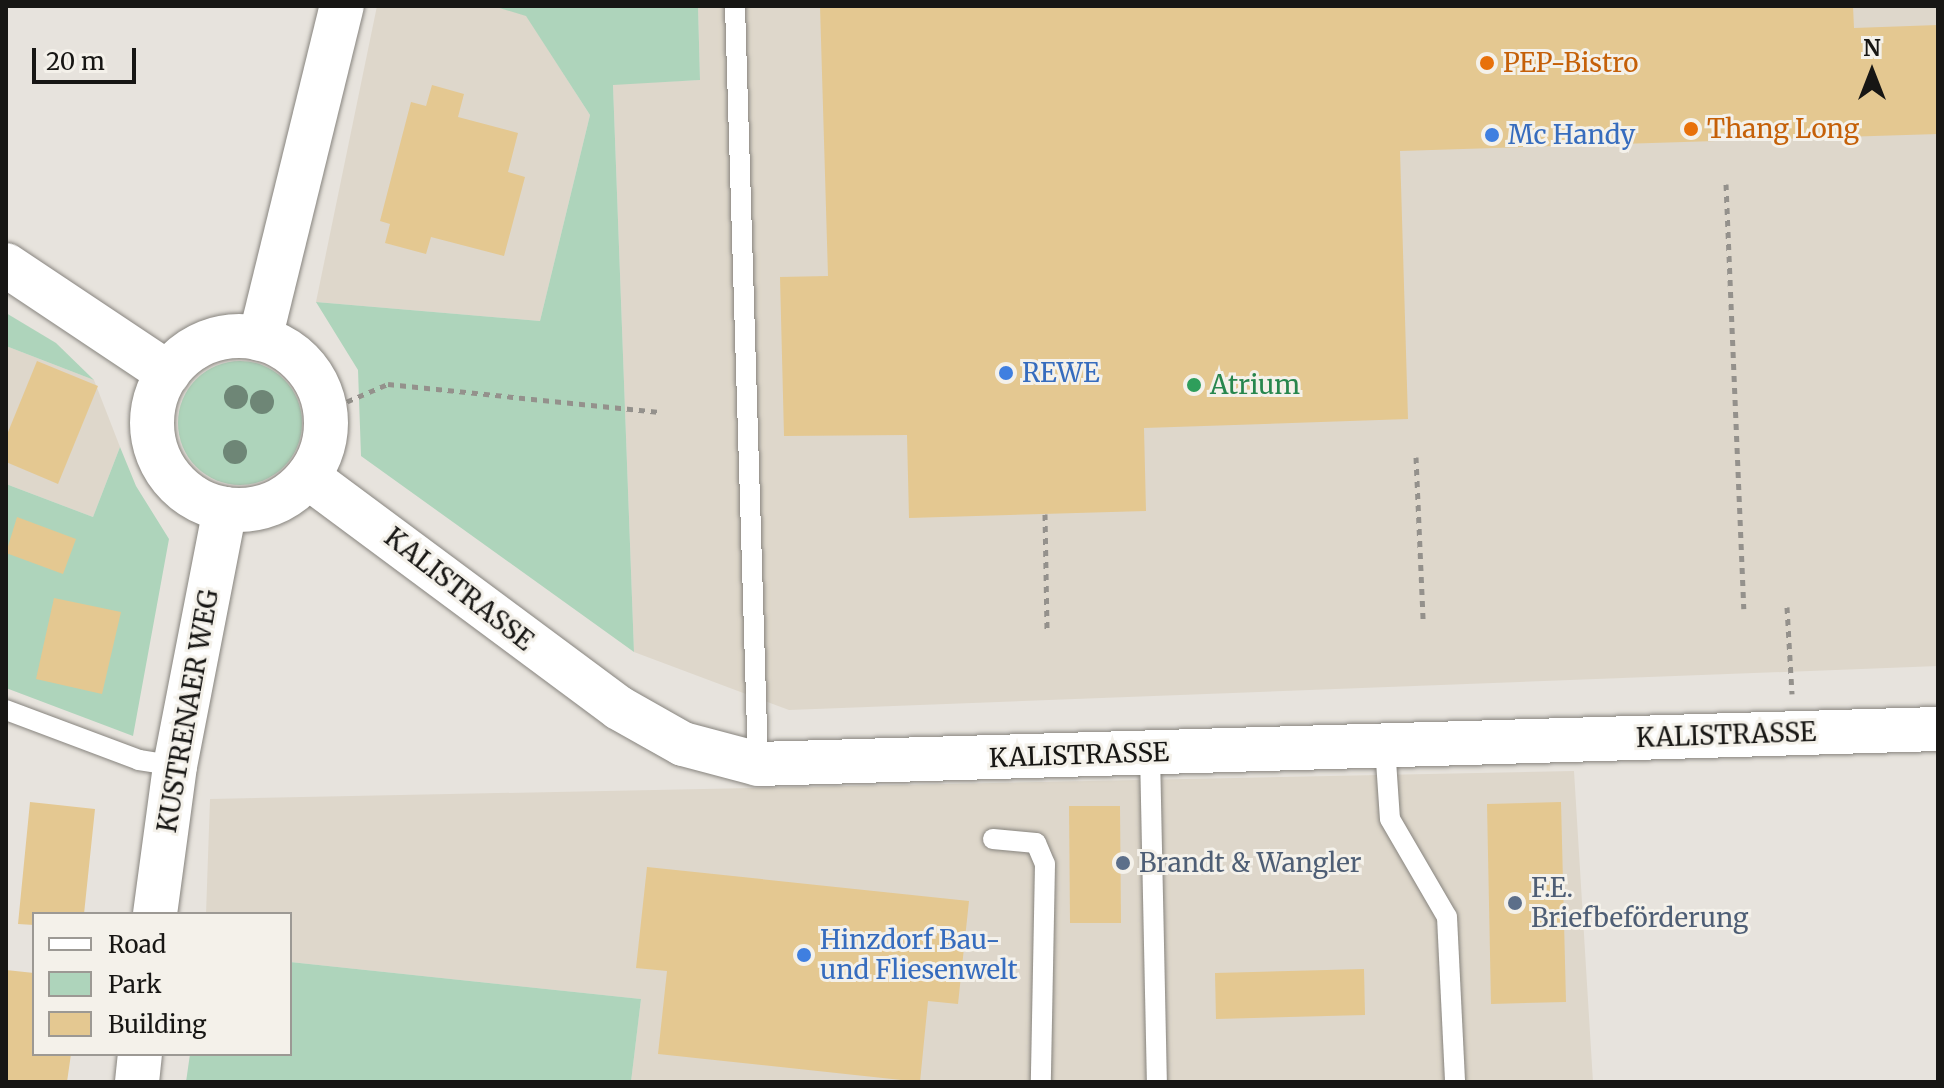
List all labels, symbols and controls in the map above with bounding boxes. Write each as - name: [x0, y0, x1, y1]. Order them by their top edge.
- scale bar: [36, 32, 140, 82]
- north arrow: [1832, 32, 1912, 112]
- text: N: [1863, 34, 1881, 62]
- text: 20 m: [46, 46, 105, 77]
- place label: PEP-Bistro: [1503, 47, 1638, 79]
- marker: PEP-Bistro: [1478, 54, 1496, 72]
- place label: Thang Long: [1707, 113, 1859, 145]
- place label: Mc Handy: [1508, 119, 1635, 151]
- marker: Thang Long: [1682, 120, 1700, 138]
- marker: Mc Handy: [1483, 126, 1501, 144]
- place label: REWE: [1022, 357, 1099, 389]
- marker: REWE: [997, 364, 1015, 382]
- place label: Atrium: [1210, 369, 1300, 401]
- marker: Atrium: [1185, 376, 1203, 394]
- street label: KALISTRASSE: [378, 521, 540, 657]
- street label: KUSTRENAER WEG: [151, 587, 225, 835]
- street label: KALISTRASSE: [1635, 716, 1817, 754]
- street label: KALISTRASSE: [988, 736, 1170, 774]
- place label: Brandt & Wangler: [1139, 847, 1361, 879]
- marker: Brandt & Wangler: [1114, 854, 1132, 872]
- place label: F.E. Briefbeförderung: [1531, 872, 1749, 934]
- marker: F.E. Briefbeförderung: [1506, 894, 1524, 912]
- legend: [32, 912, 292, 1056]
- place label: Hinzdorf Bau- und Fliesenwelt: [820, 924, 1018, 986]
- text: Road: [108, 929, 166, 960]
- marker: Hinzdorf Bau- und Fliesenwelt: [795, 946, 813, 964]
- text: Park: [108, 969, 161, 1000]
- text: Building: [108, 1009, 207, 1040]

